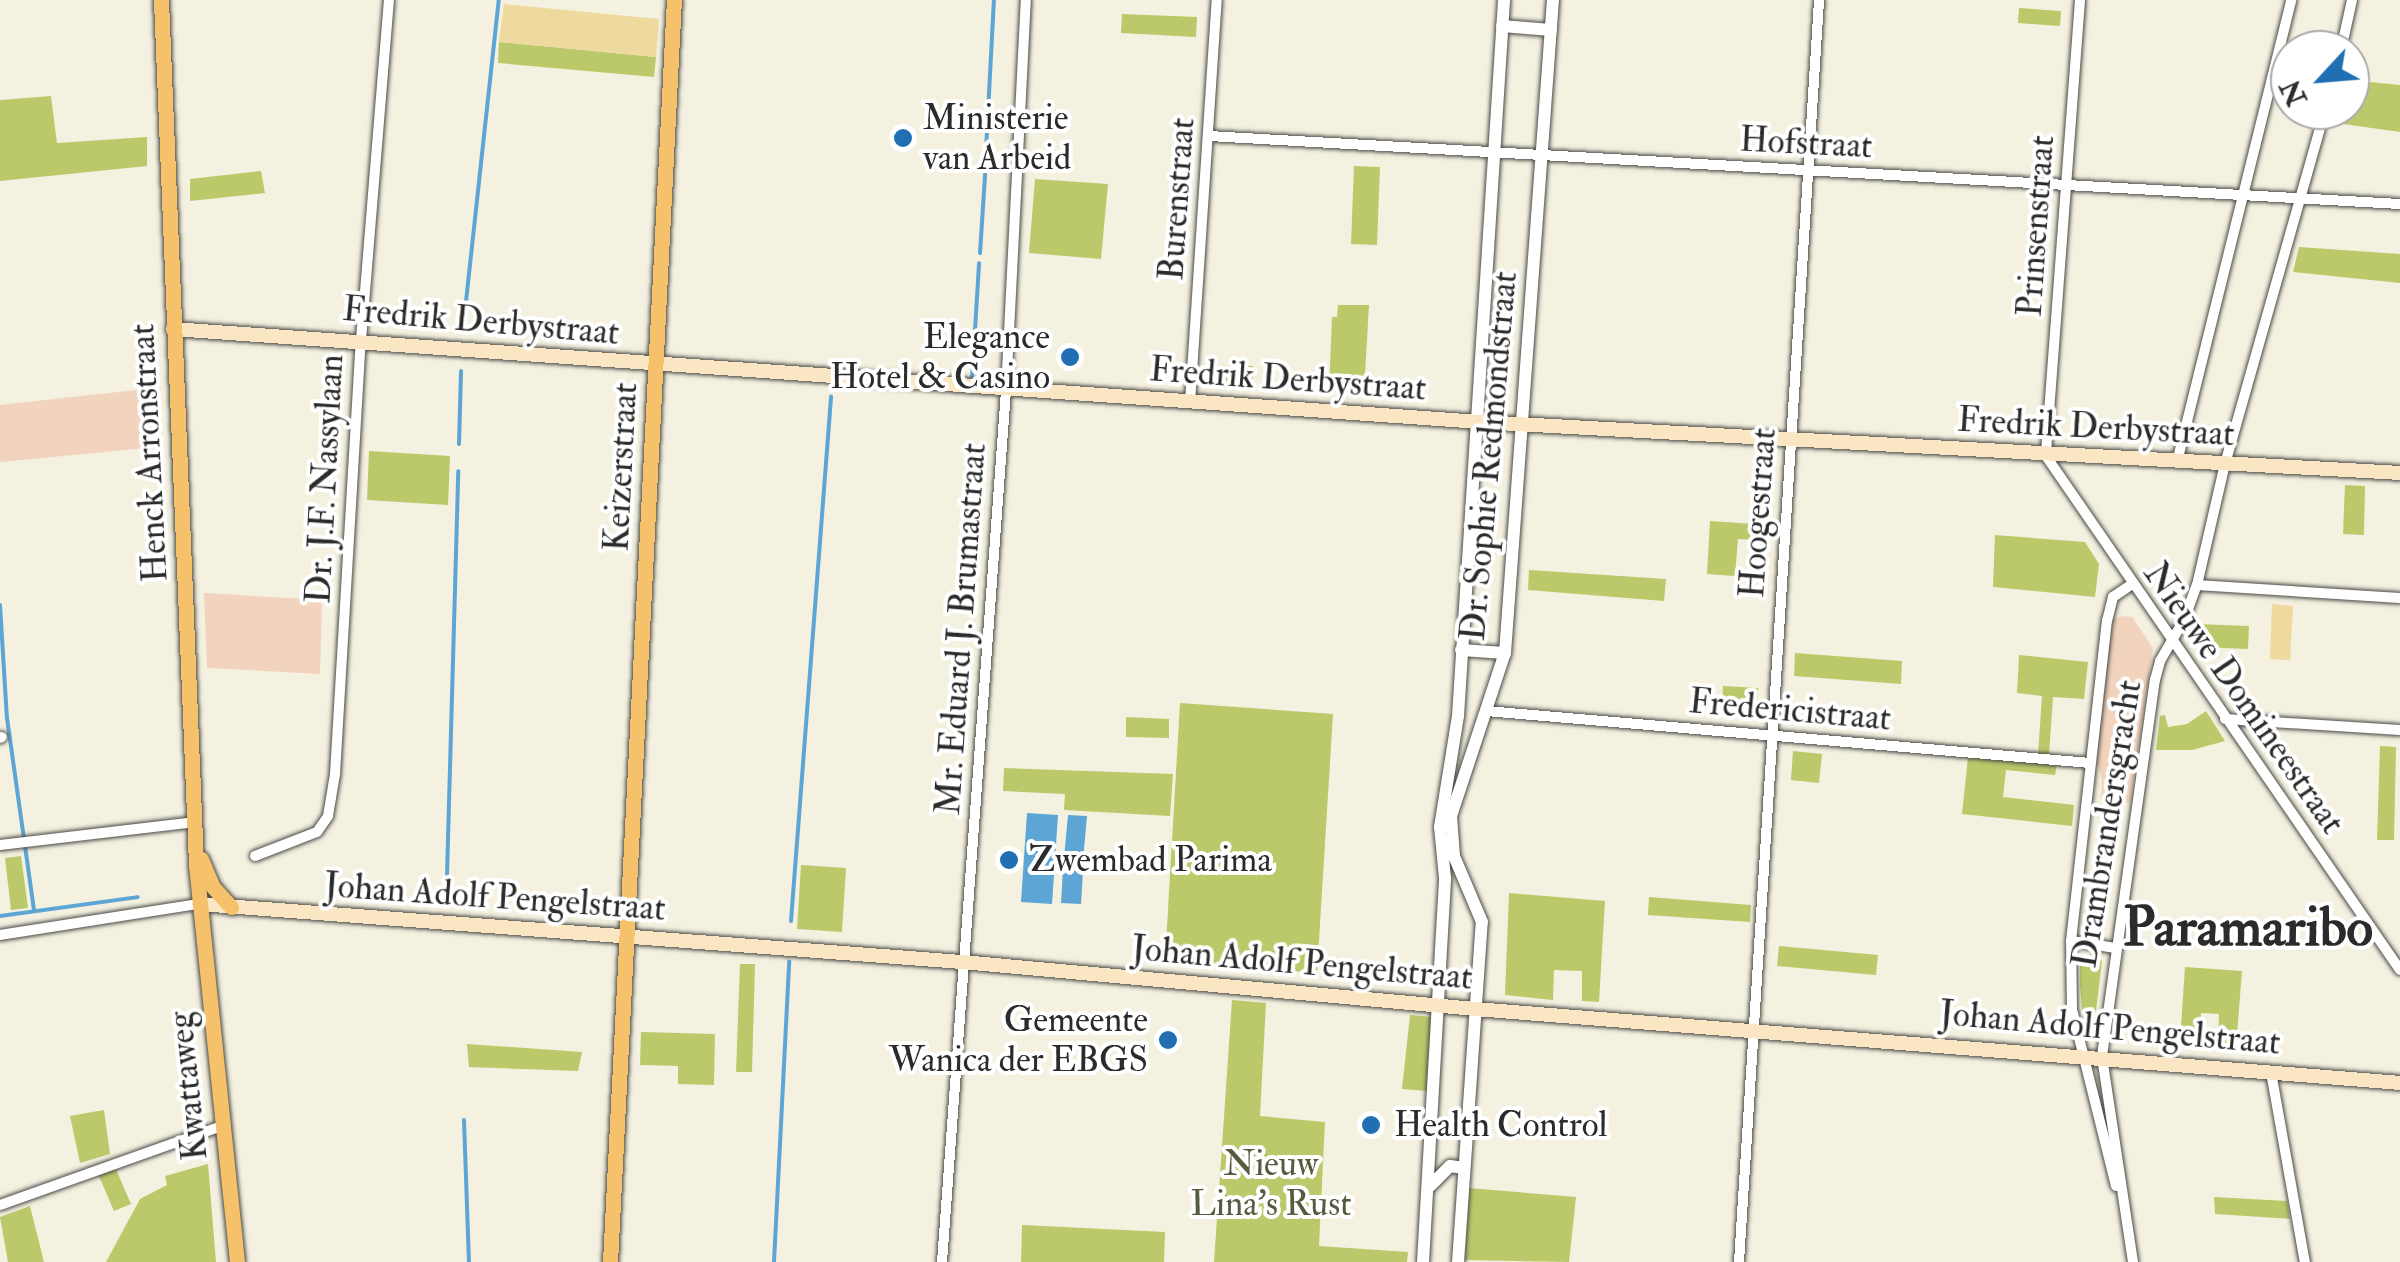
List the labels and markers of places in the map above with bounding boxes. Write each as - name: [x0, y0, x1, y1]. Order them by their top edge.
- place label: Ministerie van Arbeid: [923, 97, 1071, 179]
- marker: Ministerie van Arbeid: [892, 127, 914, 149]
- place label: Elegance Hotel & Casino: [830, 316, 1050, 398]
- marker: Elegance Hotel & Casino: [1059, 346, 1081, 368]
- place label: Zwembad Parima: [1029, 839, 1272, 881]
- marker: Zwembad Parima: [998, 849, 1020, 871]
- place label: Gemeente Wanica der EBGS: [889, 999, 1148, 1081]
- marker: Gemeente Wanica der EBGS: [1157, 1029, 1179, 1051]
- place label: Health Control: [1394, 1104, 1607, 1146]
- marker: Health Control: [1358, 1112, 1384, 1138]

